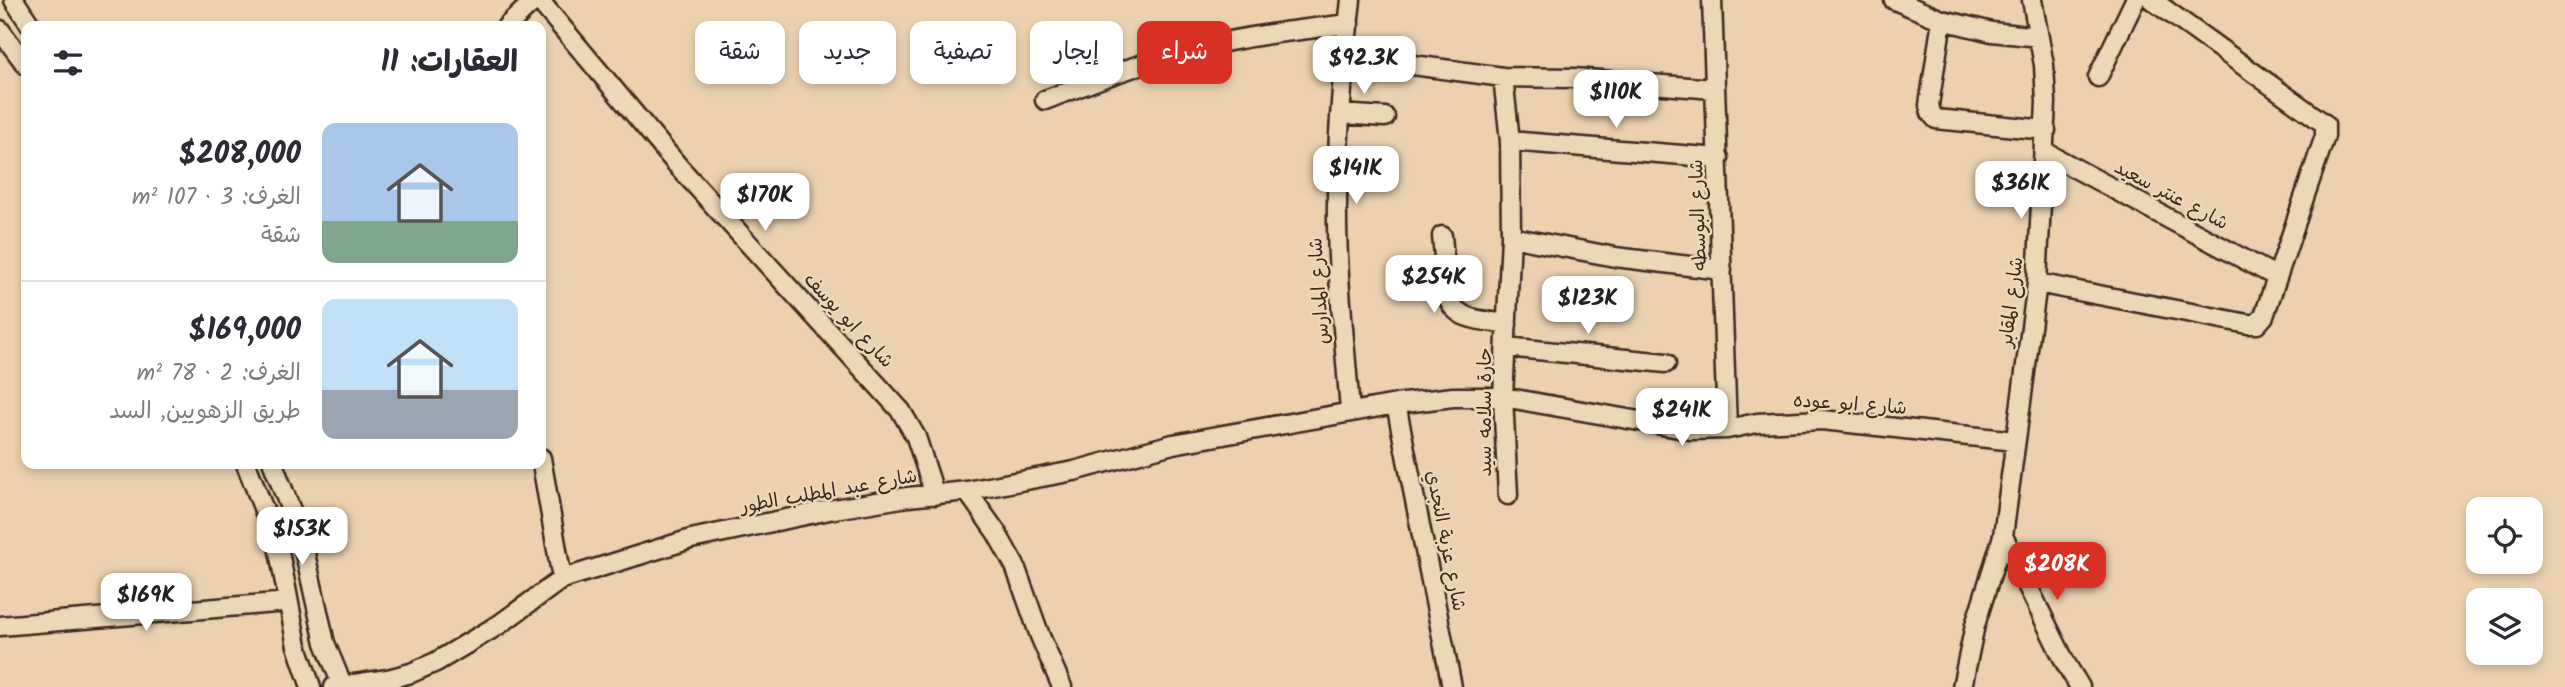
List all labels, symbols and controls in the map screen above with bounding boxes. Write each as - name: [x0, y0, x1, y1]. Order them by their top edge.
- chip: شقة: [695, 21, 785, 84]
- chip: جديد: [799, 21, 896, 84]
- chip: تصفية: [910, 21, 1016, 84]
- chip: إيجار: [1030, 21, 1123, 84]
- chip: شراء: [1137, 21, 1232, 84]
- pin: $92.3K: [1307, 36, 1421, 96]
- text: العقارات: 11: [380, 39, 518, 87]
- text: $92.3K: [1329, 41, 1399, 77]
- icon: filters: [49, 44, 87, 82]
- pin: $110K: [1567, 71, 1665, 130]
- text: $110K: [1589, 75, 1643, 111]
- text: $208,000: [179, 131, 301, 179]
- pin: $141K: [1307, 146, 1405, 206]
- icon: home: [378, 151, 462, 235]
- text: $141K: [1329, 151, 1383, 187]
- street label: شارع عنتر سعيد: [2109, 153, 2233, 239]
- street label: شارع البوسطه: [1682, 159, 1716, 271]
- pin: $361K: [1972, 162, 2070, 221]
- text: $361K: [1991, 166, 2051, 202]
- pin: $170K: [716, 174, 814, 233]
- text: $170K: [736, 178, 794, 214]
- text: الغرف: 3 · 107 m²: [132, 180, 301, 216]
- text: شقة: [261, 218, 301, 254]
- street label: شارع المدارس: [1301, 237, 1339, 345]
- street label: شارع المقابر: [1991, 255, 2032, 351]
- pin: $254K: [1385, 256, 1483, 315]
- text: $254K: [1401, 260, 1467, 296]
- street label: شارع ابو يوسف: [796, 266, 900, 376]
- pin: $123K: [1539, 276, 1637, 336]
- text: $123K: [1558, 281, 1618, 317]
- text: $169,000: [189, 307, 301, 355]
- icon: home: [378, 327, 462, 411]
- street label: حارة سلامه سيد: [1471, 348, 1501, 476]
- text: الغرف: 2 · 78 m²: [137, 356, 301, 392]
- street label: شارع ابو عوده: [1792, 386, 1908, 424]
- pin: $241K: [1633, 388, 1731, 448]
- text: $241K: [1652, 393, 1712, 429]
- text: طريق الزهويين, السد: [109, 394, 301, 430]
- street label: شارع عبد المطلب الطور: [736, 462, 920, 523]
- street label: شارع عزبة النجدي: [1417, 468, 1473, 614]
- map controls: [2466, 497, 2543, 665]
- button: locate: [2466, 497, 2543, 574]
- pin: $153K: [253, 508, 351, 567]
- text: $153K: [273, 512, 331, 548]
- pin: $208K: [2008, 542, 2106, 602]
- text: $208K: [2024, 547, 2090, 583]
- pin: $169K: [97, 574, 195, 633]
- text: $169K: [117, 578, 175, 614]
- button: layers: [2466, 588, 2543, 665]

